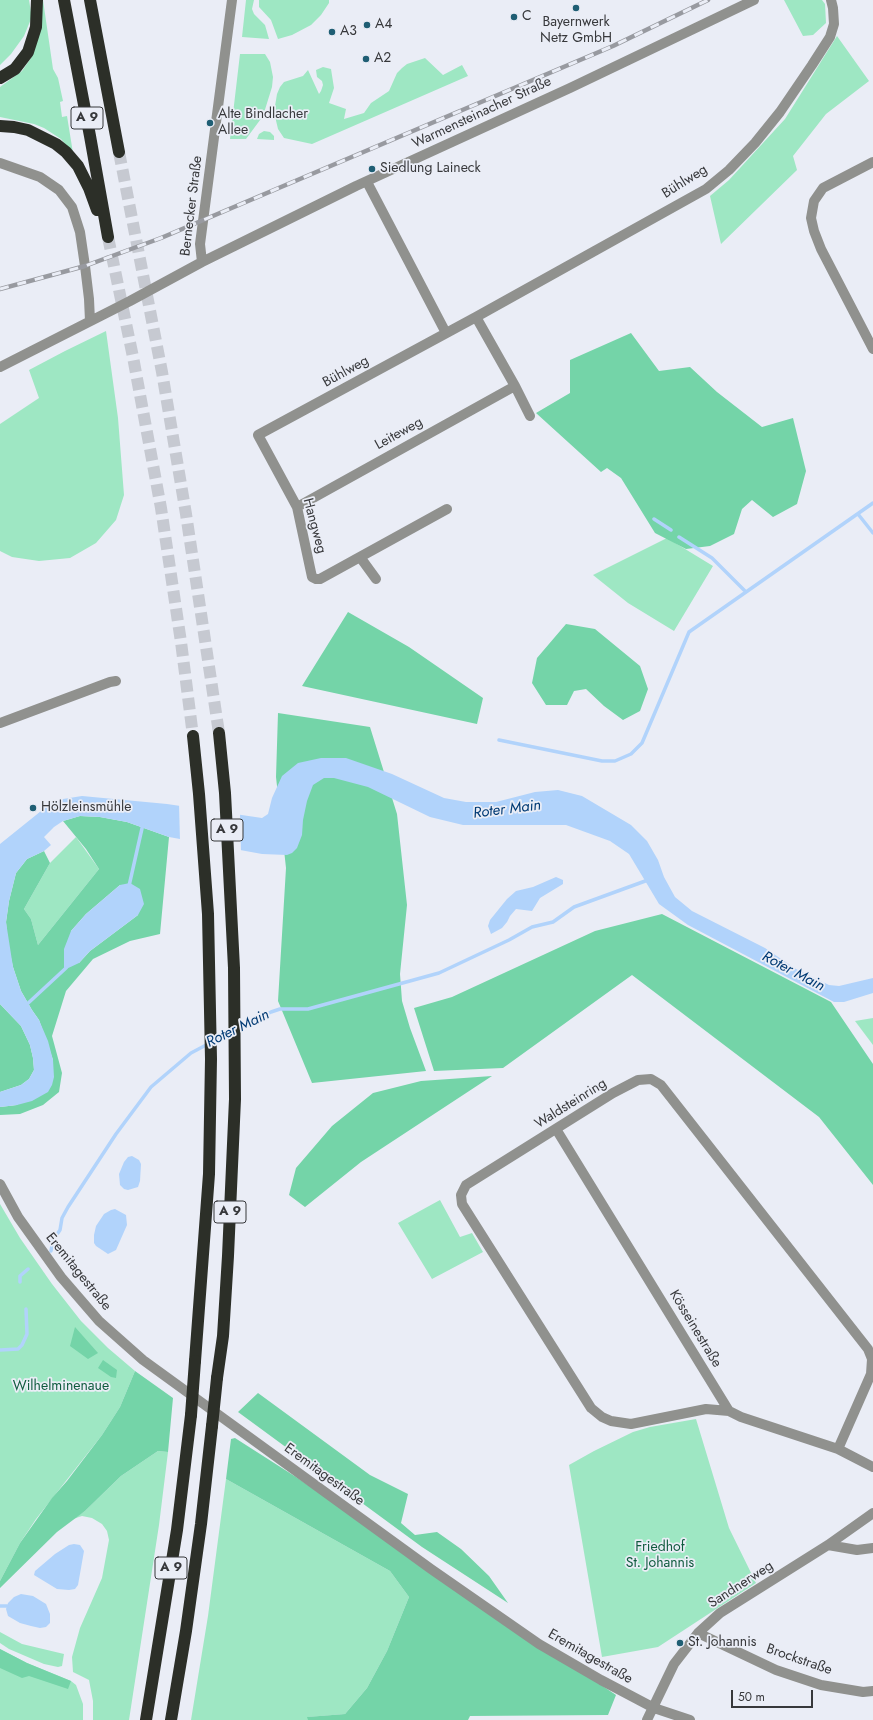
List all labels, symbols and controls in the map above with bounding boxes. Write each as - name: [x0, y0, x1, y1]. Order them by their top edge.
- marker: Bayernwerk Netz GmbH: [571, 3, 581, 13]
- place label: C: [522, 9, 532, 25]
- marker: C: [509, 12, 519, 22]
- place label: Bayernwerk Netz GmbH: [540, 15, 612, 48]
- place label: A4: [375, 17, 392, 33]
- marker: A4: [362, 20, 372, 30]
- place label: A3: [340, 24, 357, 40]
- marker: A3: [327, 27, 337, 37]
- place label: A2: [374, 51, 391, 67]
- marker: A2: [361, 54, 371, 64]
- street label: Warmensteinacher Straße: [410, 73, 554, 153]
- road number: A 9: [71, 107, 103, 129]
- place label: Alte Bindlacher Allee: [218, 107, 308, 140]
- marker: Alte Bindlacher Allee: [205, 118, 215, 128]
- street label: Bernecker Straße: [178, 155, 206, 257]
- place label: Siedlung Laineck: [380, 161, 481, 177]
- street label: Bühlweg: [659, 162, 711, 202]
- marker: Siedlung Laineck: [367, 164, 377, 174]
- street label: Bühlweg: [320, 352, 372, 392]
- street label: Leiteweg: [372, 414, 426, 454]
- street label: Hangweg: [299, 497, 329, 555]
- water label: Roter Main: [472, 797, 542, 823]
- place label: Hölzleinsmühle: [41, 800, 131, 816]
- marker: Hölzleinsmühle: [28, 803, 38, 813]
- road number: A 9: [211, 819, 243, 841]
- water label: Roter Main: [759, 948, 827, 996]
- water label: Roter Main: [203, 1006, 273, 1052]
- street label: Waldsteinring: [532, 1075, 610, 1133]
- road number: A 9: [214, 1201, 246, 1223]
- street label: Eremitagestraße: [42, 1230, 114, 1314]
- street label: Kösseinestraße: [665, 1287, 725, 1371]
- park label: Wilhelminenaue: [13, 1379, 109, 1395]
- street label: Eremitagestraße: [281, 1440, 367, 1510]
- park label: Friedhof St. Johannis: [626, 1540, 694, 1572]
- road number: A 9: [155, 1557, 187, 1579]
- street label: Sandnerweg: [705, 1558, 777, 1612]
- street label: Eremitagestraße: [545, 1626, 635, 1688]
- place label: St. Johannis: [688, 1635, 757, 1651]
- marker: St. Johannis: [675, 1638, 685, 1648]
- street label: Brockstraße: [764, 1641, 834, 1679]
- scale bar: [733, 1682, 815, 1708]
- text: 50 m: [738, 1688, 765, 1706]

